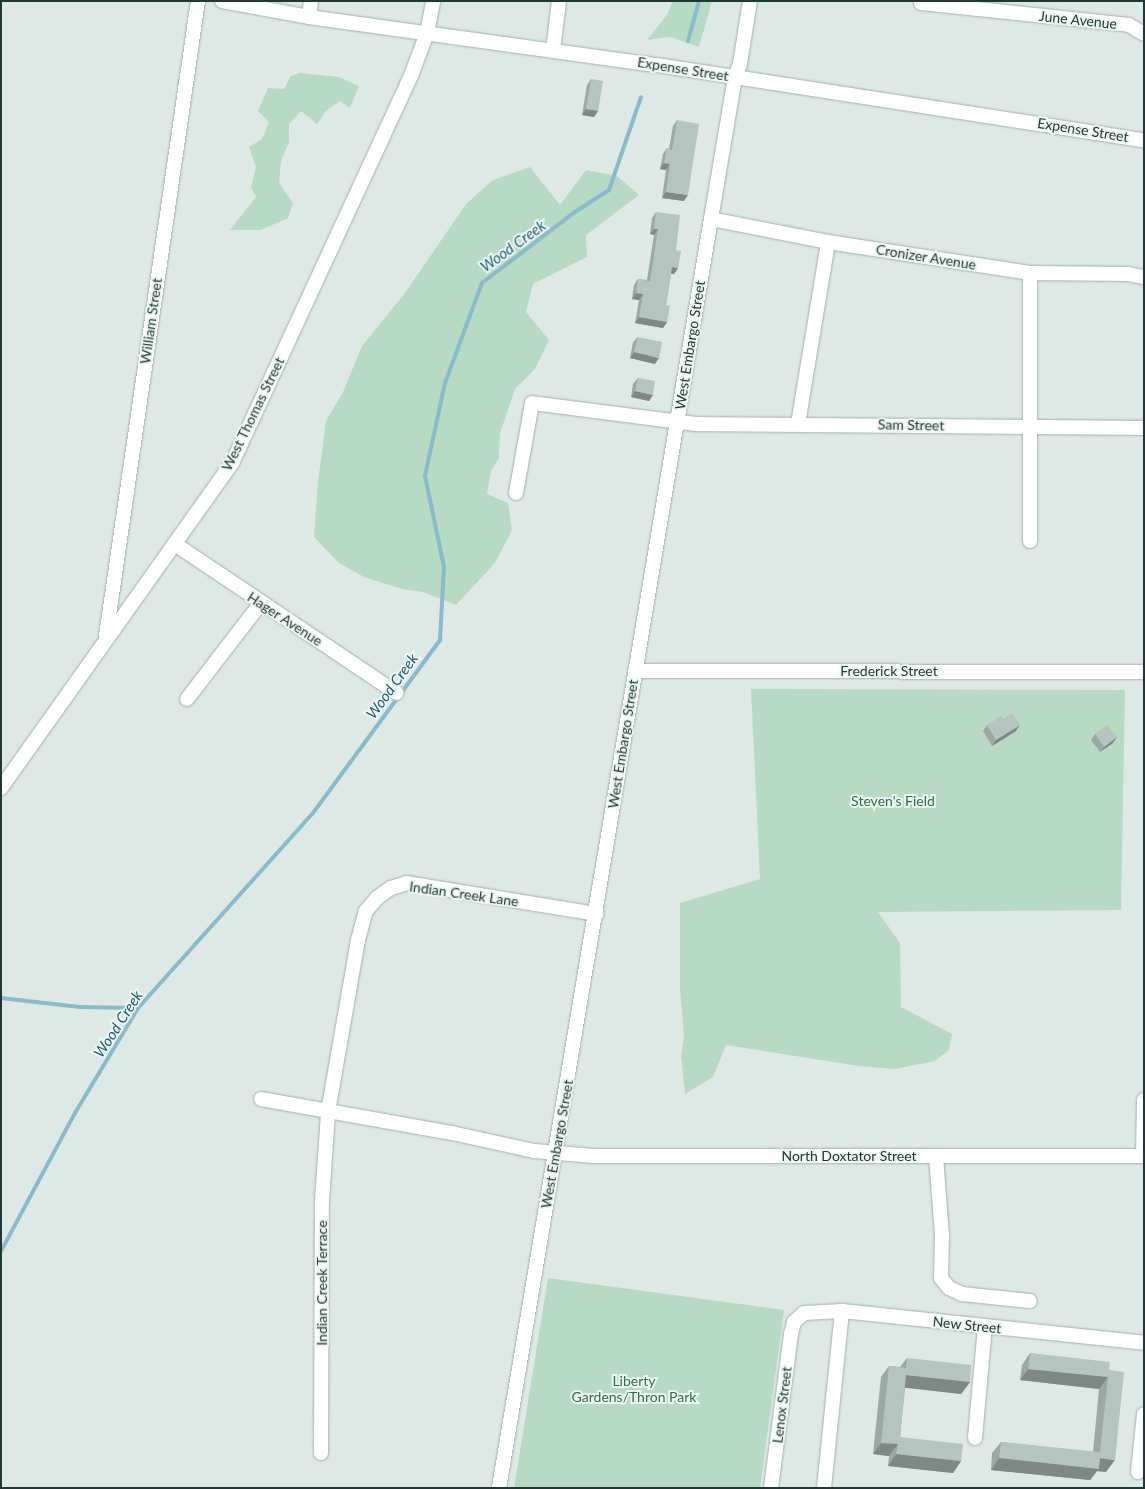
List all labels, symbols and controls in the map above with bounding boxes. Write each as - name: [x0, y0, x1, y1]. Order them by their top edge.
- street label: June Avenue: [1038, 8, 1118, 32]
- street label: Expense Street: [636, 54, 730, 84]
- street label: Expense Street: [1036, 115, 1130, 145]
- water label: Wood Creek: [477, 216, 549, 276]
- street label: Cronizer Avenue: [874, 241, 978, 273]
- street label: William Street: [137, 277, 165, 365]
- street label: West Embargo Street: [671, 279, 709, 411]
- street label: West Thomas Street: [218, 354, 288, 474]
- street label: Sam Street: [878, 416, 944, 434]
- street label: Hager Avenue: [244, 588, 326, 650]
- water label: Wood Creek: [362, 650, 422, 722]
- street label: Frederick Street: [840, 663, 938, 679]
- street label: West Embargo Street: [604, 678, 642, 810]
- park label: Steven's Field: [851, 793, 935, 809]
- street label: Indian Creek Lane: [408, 878, 520, 910]
- water label: Wood Creek: [90, 987, 146, 1061]
- street label: West Embargo Street: [537, 1078, 577, 1210]
- street label: North Doxtator Street: [781, 1148, 917, 1164]
- street label: Indian Creek Terrace: [314, 1220, 330, 1346]
- street label: New Street: [932, 1313, 1002, 1337]
- street label: Lenox Street: [769, 1366, 795, 1444]
- park label: Liberty Gardens/Thron Park: [572, 1373, 696, 1405]

